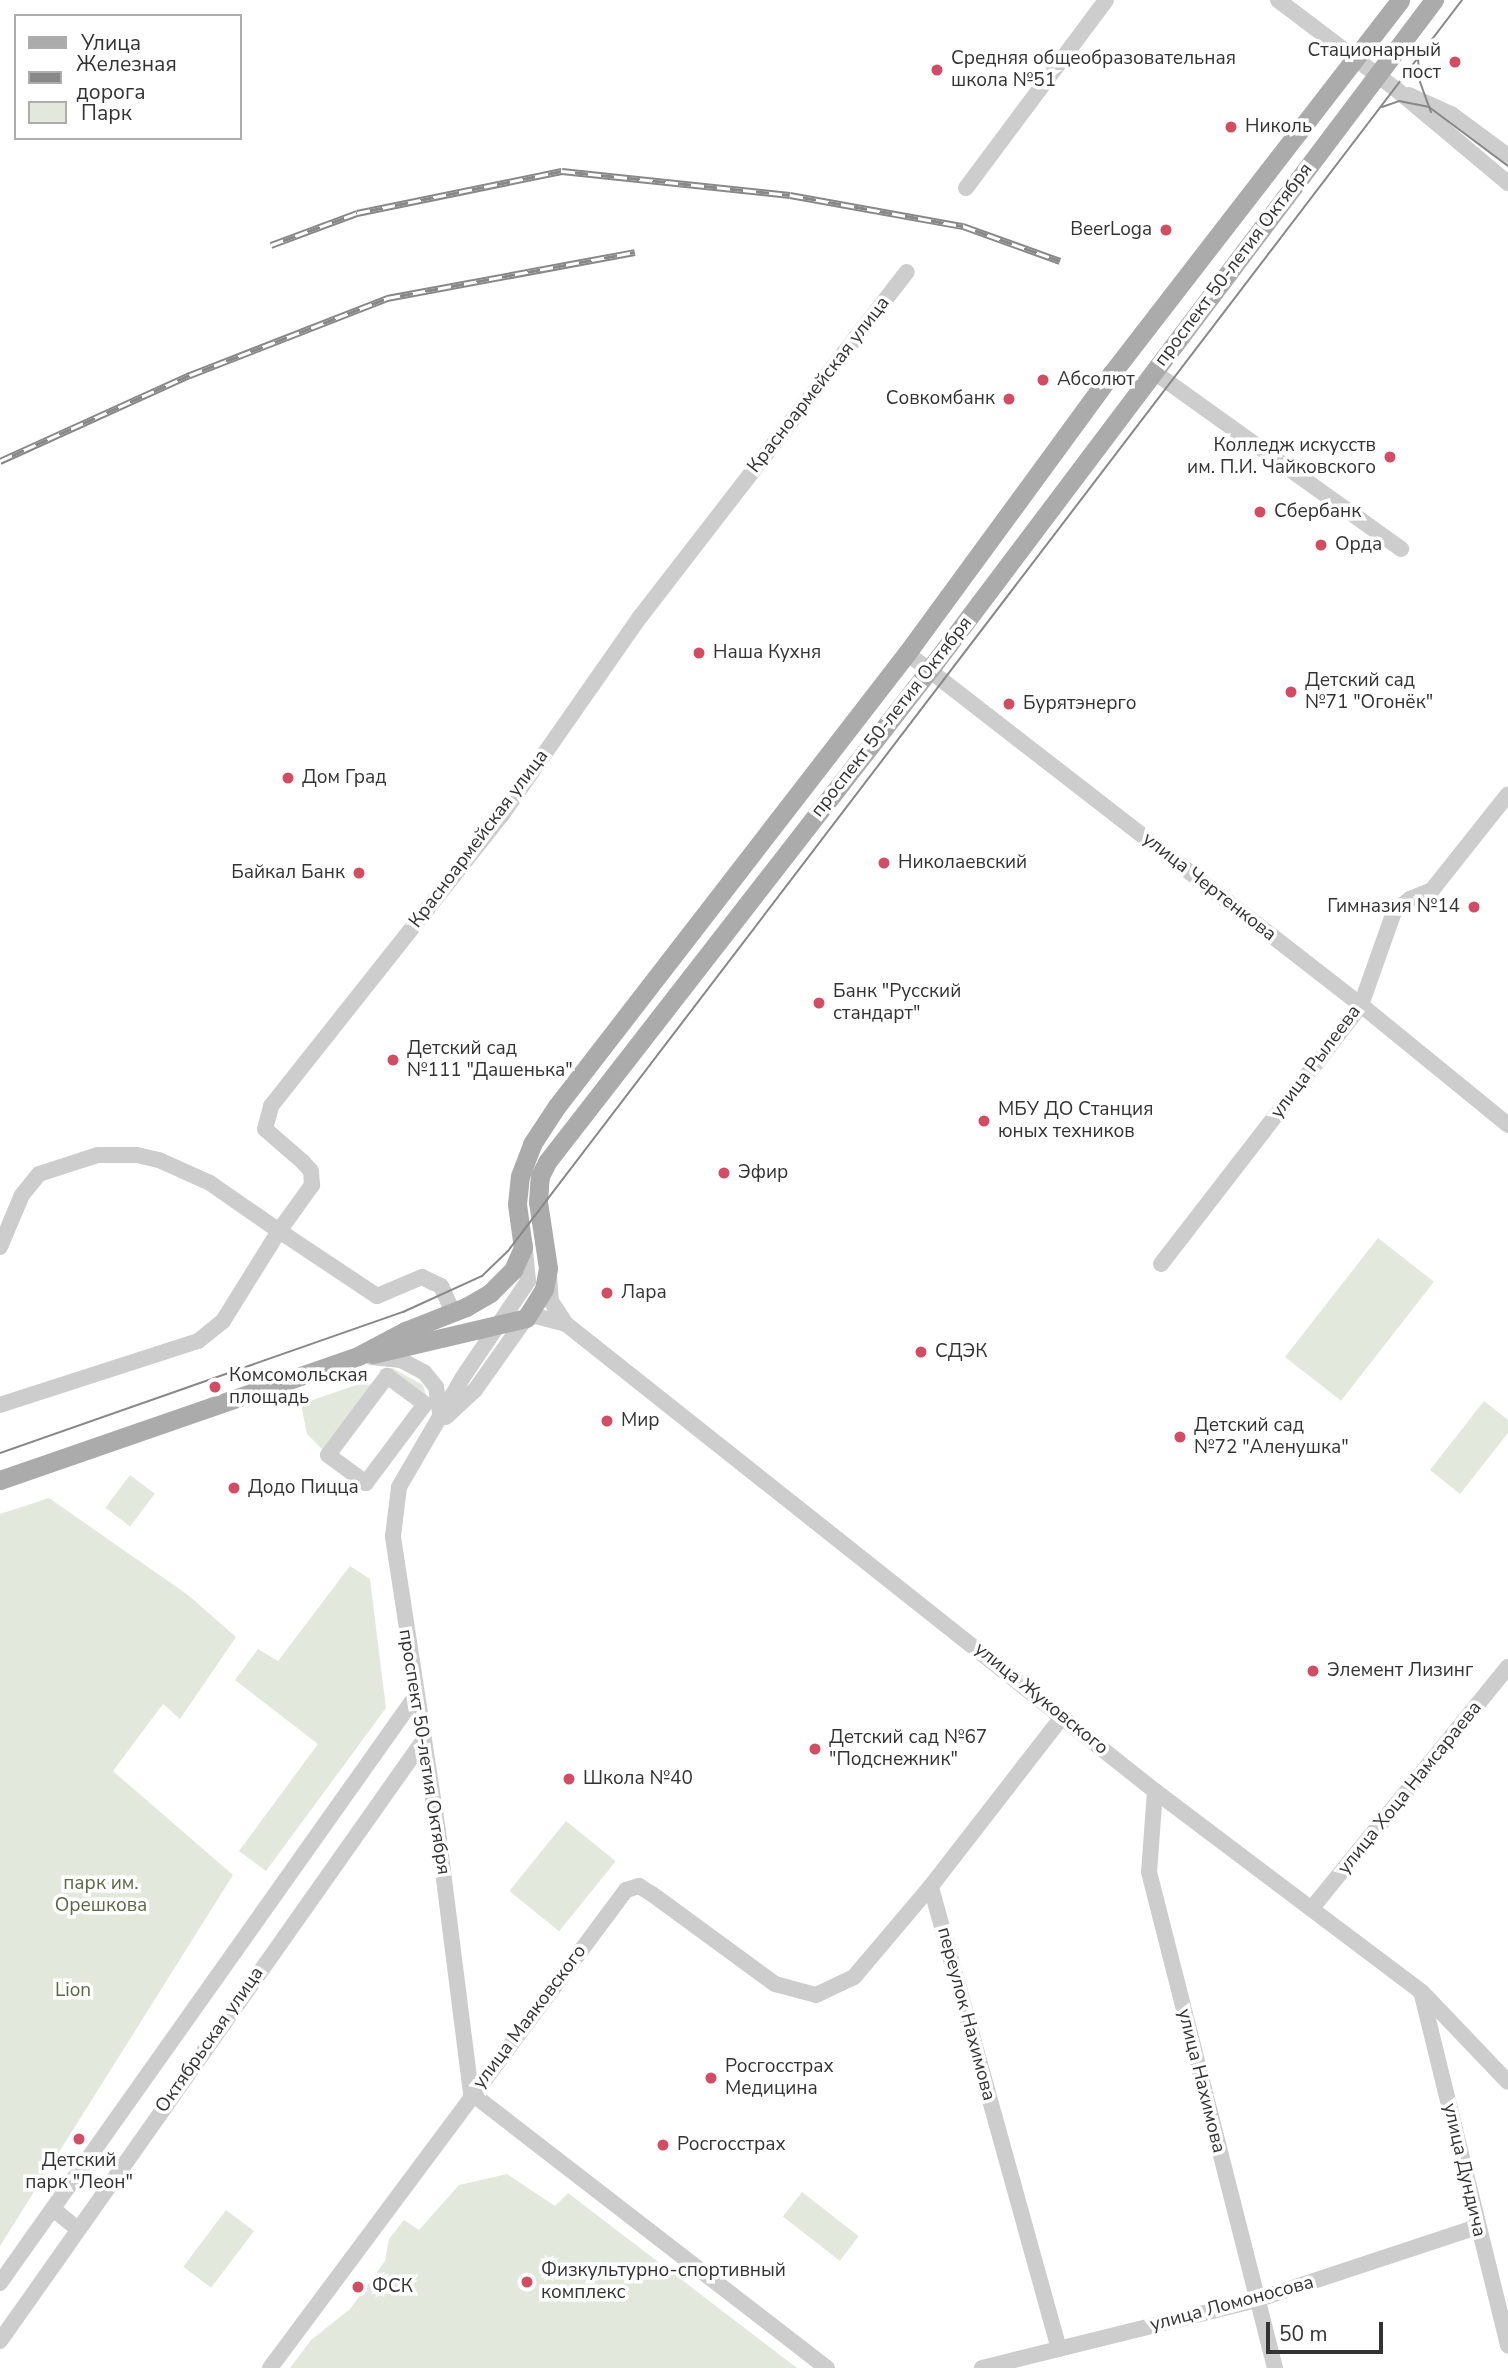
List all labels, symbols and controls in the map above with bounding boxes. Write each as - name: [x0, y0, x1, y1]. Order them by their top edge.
- legend: [14, 14, 242, 140]
- text: Улица: [81, 29, 141, 57]
- place label: Стационарный пост: [1308, 40, 1441, 84]
- place label: Средняя общеобразовательная школа №51: [951, 48, 1236, 92]
- text: Железная дорога: [76, 50, 177, 106]
- marker: Стационарный пост: [1447, 54, 1463, 70]
- marker: Средняя общеобразовательная школа №51: [929, 62, 945, 78]
- text: Парк: [81, 99, 132, 127]
- place label: Николь: [1245, 116, 1312, 138]
- marker: Николь: [1223, 119, 1239, 135]
- street label: проспект 50-летия Октября: [1150, 159, 1318, 371]
- place label: BeerLoga: [1070, 219, 1152, 241]
- marker: BeerLoga: [1158, 222, 1174, 238]
- street label: Красноармейская улица: [743, 292, 895, 478]
- place label: Абсолют: [1057, 369, 1135, 391]
- marker: Абсолют: [1035, 372, 1051, 388]
- place label: Совкомбанк: [886, 388, 995, 410]
- marker: Совкомбанк: [1001, 391, 1017, 407]
- place label: Колледж искусств им. П.И. Чайковского: [1187, 435, 1376, 479]
- marker: Колледж искусств им. П.И. Чайковского: [1382, 449, 1398, 465]
- place label: Сбербанк: [1274, 501, 1361, 523]
- marker: Сбербанк: [1252, 504, 1268, 520]
- place label: Орда: [1335, 534, 1382, 556]
- marker: Орда: [1313, 537, 1329, 553]
- street label: проспект 50-летия Октября: [807, 612, 977, 822]
- place label: Наша Кухня: [713, 642, 821, 664]
- marker: Наша Кухня: [691, 645, 707, 661]
- place label: Детский сад №71 "Огонёк": [1305, 670, 1433, 714]
- marker: Детский сад №71 "Огонёк": [1283, 684, 1299, 700]
- place label: Бурятэнерго: [1023, 693, 1136, 715]
- marker: Бурятэнерго: [1001, 696, 1017, 712]
- street label: Красноармейская улица: [404, 745, 554, 933]
- place label: Дом Град: [302, 767, 386, 789]
- marker: Дом Град: [280, 770, 296, 786]
- street label: улица Чертенкова: [1138, 828, 1280, 946]
- place label: Николаевский: [898, 852, 1027, 874]
- marker: Николаевский: [876, 855, 892, 871]
- place label: Байкал Банк: [231, 862, 345, 884]
- marker: Байкал Банк: [351, 865, 367, 881]
- place label: Гимназия №14: [1327, 896, 1460, 918]
- marker: Гимназия №14: [1466, 899, 1482, 915]
- place label: Банк "Русский стандарт": [833, 981, 961, 1025]
- marker: Банк "Русский стандарт": [811, 995, 827, 1011]
- street label: улица Рылеева: [1266, 1001, 1366, 1123]
- place label: Детский сад №111 "Дашенька": [407, 1038, 573, 1082]
- marker: Детский сад №111 "Дашенька": [385, 1052, 401, 1068]
- place label: МБУ ДО Станция юных техников: [998, 1099, 1153, 1143]
- marker: МБУ ДО Станция юных техников: [976, 1113, 992, 1129]
- place label: Эфир: [738, 1162, 788, 1184]
- marker: Эфир: [716, 1165, 732, 1181]
- place label: Лара: [621, 1282, 667, 1304]
- marker: Лара: [599, 1285, 615, 1301]
- place label: СДЭК: [935, 1341, 988, 1363]
- marker: СДЭК: [913, 1344, 929, 1360]
- place label: Комсомольская площадь: [229, 1365, 368, 1409]
- marker: Комсомольская площадь: [207, 1379, 223, 1395]
- place label: Мир: [621, 1410, 660, 1432]
- marker: Мир: [599, 1413, 615, 1429]
- place label: Детский сад №72 "Аленушка": [1194, 1415, 1349, 1459]
- marker: Детский сад №72 "Аленушка": [1172, 1429, 1188, 1445]
- place label: Додо Пицца: [248, 1477, 359, 1499]
- marker: Додо Пицца: [226, 1480, 242, 1496]
- street label: проспект 50-летия Октября: [393, 1628, 455, 1876]
- street label: улица Жуковского: [969, 1638, 1113, 1760]
- place label: Элемент Лизинг: [1327, 1660, 1473, 1682]
- marker: Элемент Лизинг: [1305, 1663, 1321, 1679]
- street label: улица Хоца Намсараева: [1333, 1697, 1487, 1879]
- place label: Детский сад №67 "Подснежник": [829, 1727, 987, 1771]
- marker: Детский сад №67 "Подснежник": [807, 1741, 823, 1757]
- place label: Школа №40: [583, 1768, 693, 1790]
- marker: Школа №40: [561, 1771, 577, 1787]
- park label: парк им. Орешкова: [55, 1873, 147, 1917]
- street label: переулок Нахимова: [932, 1925, 1000, 2103]
- street label: улица Маяковского: [468, 1940, 592, 2094]
- street label: Октябрьская улица: [151, 1963, 269, 2117]
- park label: Lion: [55, 1980, 91, 2002]
- street label: улица Нахимова: [1172, 2007, 1230, 2155]
- place label: Росгосстрах Медицина: [725, 2056, 834, 2100]
- marker: Росгосстрах Медицина: [703, 2070, 719, 2086]
- street label: улица Дундича: [1438, 2101, 1490, 2239]
- marker: Детский парк "Леон": [71, 2131, 87, 2147]
- place label: Росгосстрах: [677, 2134, 786, 2156]
- marker: Росгосстрах: [655, 2137, 671, 2153]
- place label: Детский парк "Леон": [25, 2150, 133, 2194]
- place label: Физкультурно-спортивный комплекс: [541, 2260, 786, 2304]
- street label: улица Ломоносова: [1148, 2271, 1316, 2337]
- marker: Физкультурно-спортивный комплекс: [519, 2274, 535, 2290]
- place label: ФСК: [372, 2276, 413, 2298]
- marker: ФСК: [350, 2279, 366, 2295]
- scale bar: [1270, 2308, 1387, 2352]
- text: 50 m: [1279, 2320, 1328, 2348]

